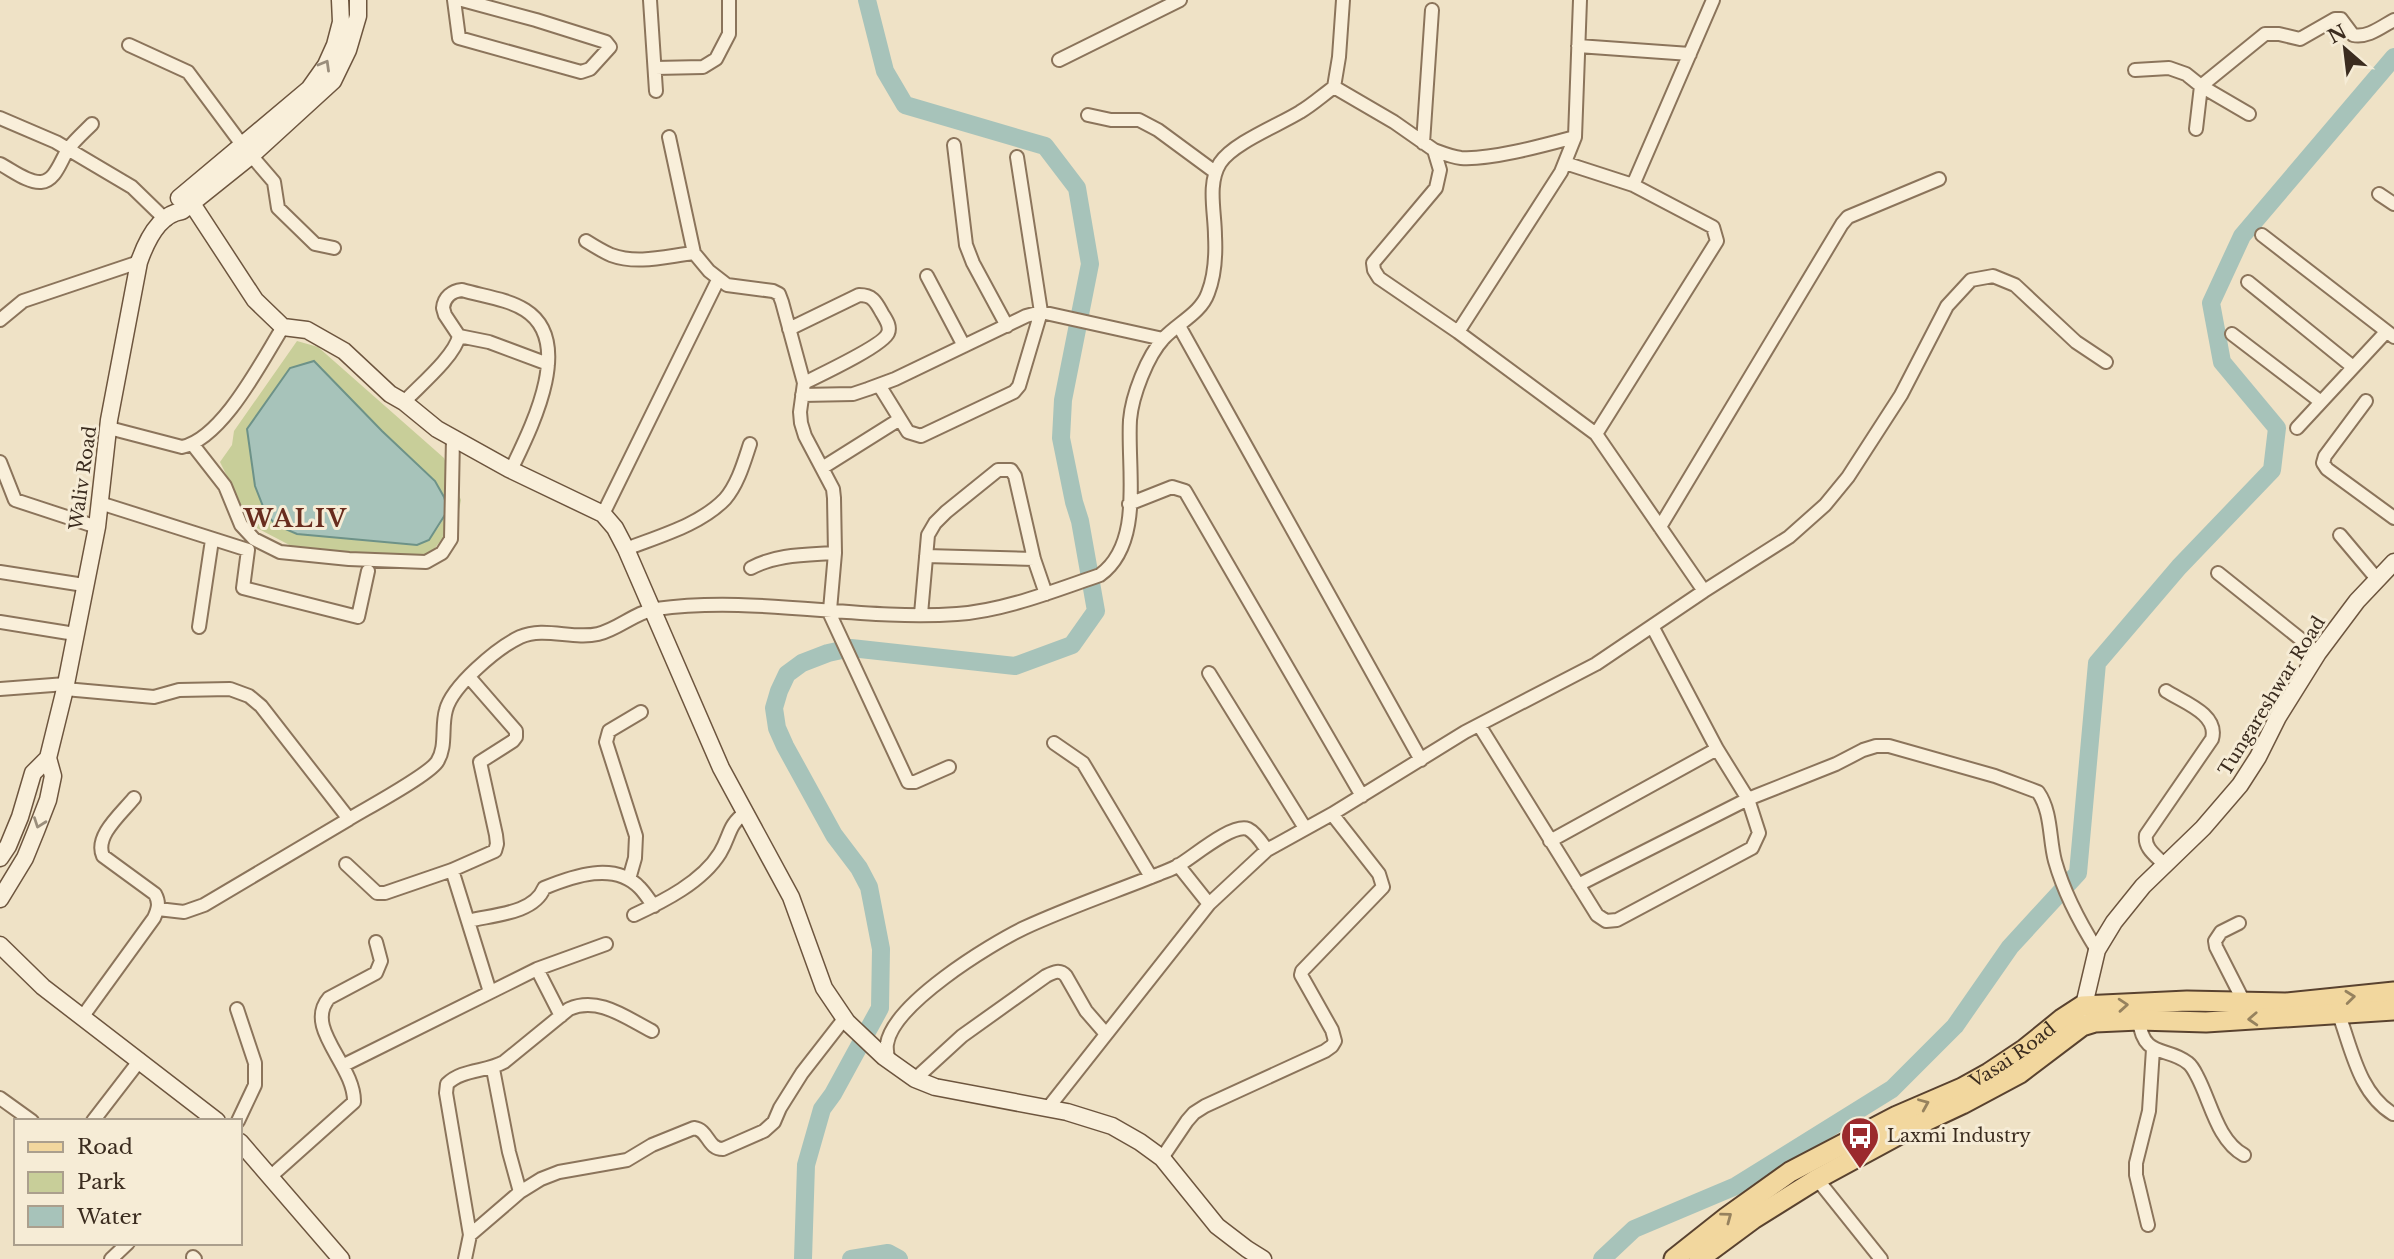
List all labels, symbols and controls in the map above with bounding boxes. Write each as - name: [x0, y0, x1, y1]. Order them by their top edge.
- north arrow: [2310, 14, 2380, 84]
- text: N: [2324, 20, 2351, 49]
- one-way arrow: [317, 59, 330, 72]
- street label: Waliv Road: [65, 424, 101, 532]
- district label: WALIV: [243, 504, 348, 533]
- street label: Tungareshwar Road: [2214, 612, 2330, 780]
- one-way arrow: [34, 817, 48, 829]
- one-way arrow: [2345, 990, 2356, 1005]
- one-way arrow: [2118, 997, 2129, 1012]
- one-way arrow: [2247, 1012, 2258, 1027]
- street label: Vasai Road: [1965, 1018, 2060, 1093]
- one-way arrow: [1917, 1098, 1929, 1112]
- bus stop icon: Laxmi Industry: [1839, 1115, 1881, 1170]
- legend: [14, 1119, 242, 1245]
- place label: Laxmi Industry: [1887, 1125, 2031, 1147]
- text: Road: [77, 1134, 133, 1160]
- text: Park: [77, 1169, 126, 1195]
- text: Water: [76, 1204, 141, 1230]
- one-way arrow: [1720, 1213, 1732, 1225]

